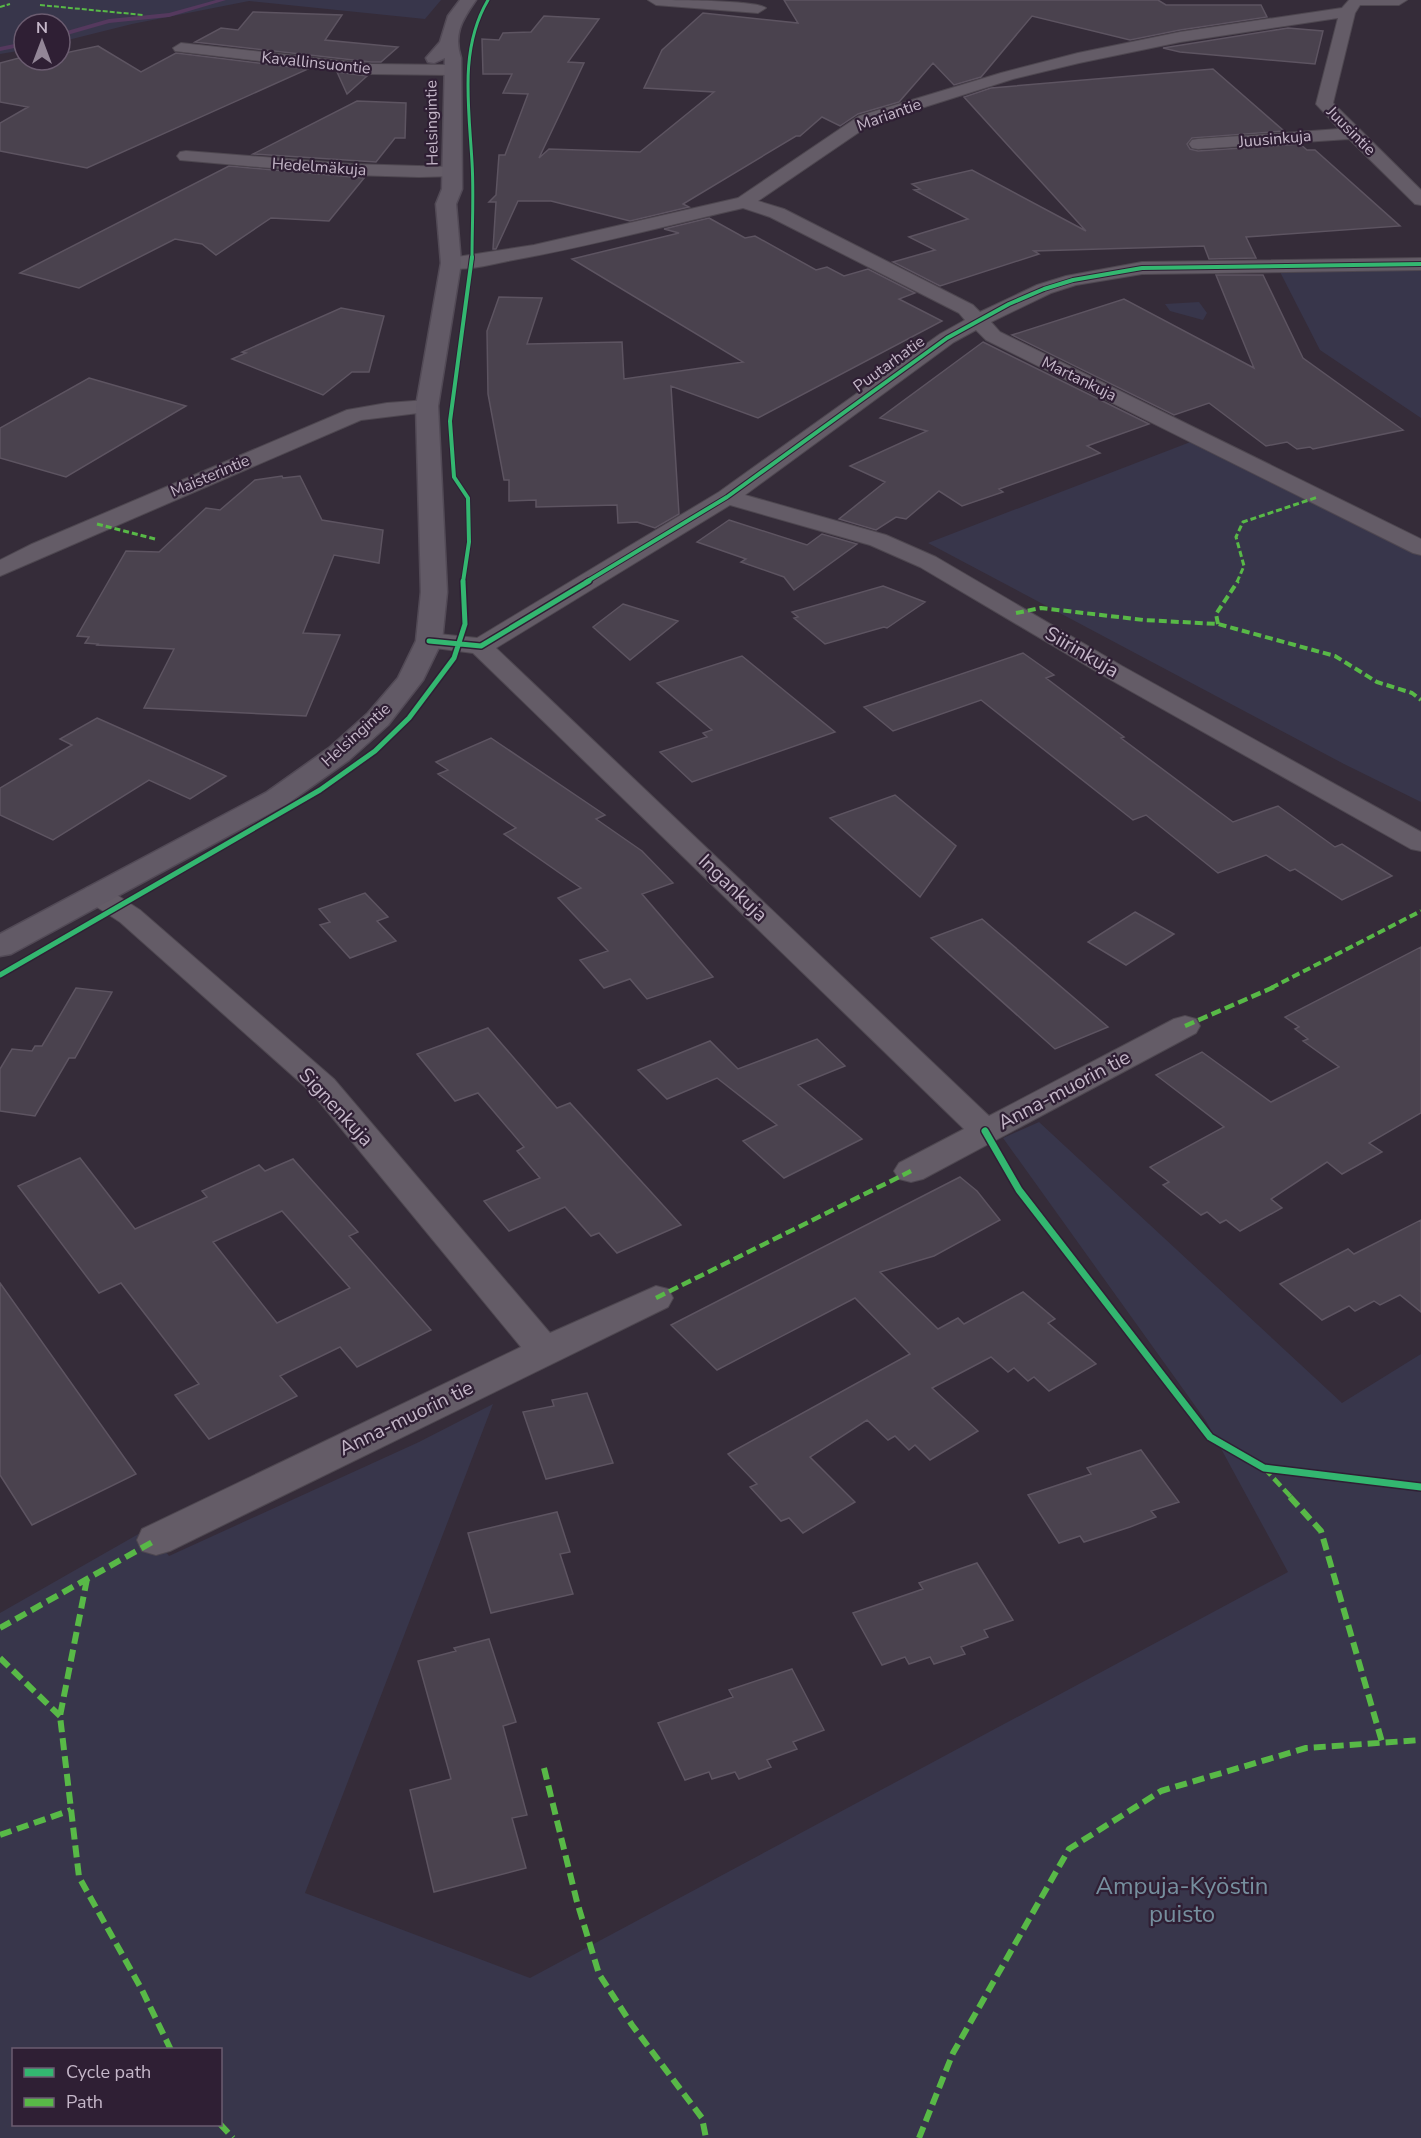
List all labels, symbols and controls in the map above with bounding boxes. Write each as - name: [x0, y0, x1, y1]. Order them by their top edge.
- north arrow: [12, 12, 72, 72]
- text: N: [36, 17, 48, 39]
- street label: Kavallinsuontie: [260, 46, 372, 80]
- street label: Helsingintie: [420, 80, 444, 166]
- street label: Mariantie: [854, 93, 924, 137]
- street label: Juusintie: [1321, 101, 1381, 161]
- street label: Juusinkuja: [1237, 125, 1312, 153]
- street label: Hedelmäkuja: [271, 153, 367, 181]
- street label: Puutarhatie: [849, 331, 929, 397]
- street label: Martankuja: [1038, 351, 1120, 407]
- street label: Maisterintie: [167, 449, 253, 503]
- street label: Siirinkuja: [1040, 620, 1124, 684]
- street label: Helsingintie: [317, 698, 395, 772]
- street label: Ingankuja: [692, 848, 774, 928]
- street label: Anna-muorin tie: [993, 1044, 1135, 1136]
- street label: Signenkuja: [293, 1062, 379, 1152]
- street label: Anna-muorin tie: [334, 1374, 478, 1462]
- park label: Ampuja-Kyöstin puisto: [1096, 1870, 1268, 1930]
- legend: [12, 2048, 222, 2126]
- text: Cycle path: [66, 2060, 151, 2084]
- text: Path: [66, 2090, 103, 2114]

